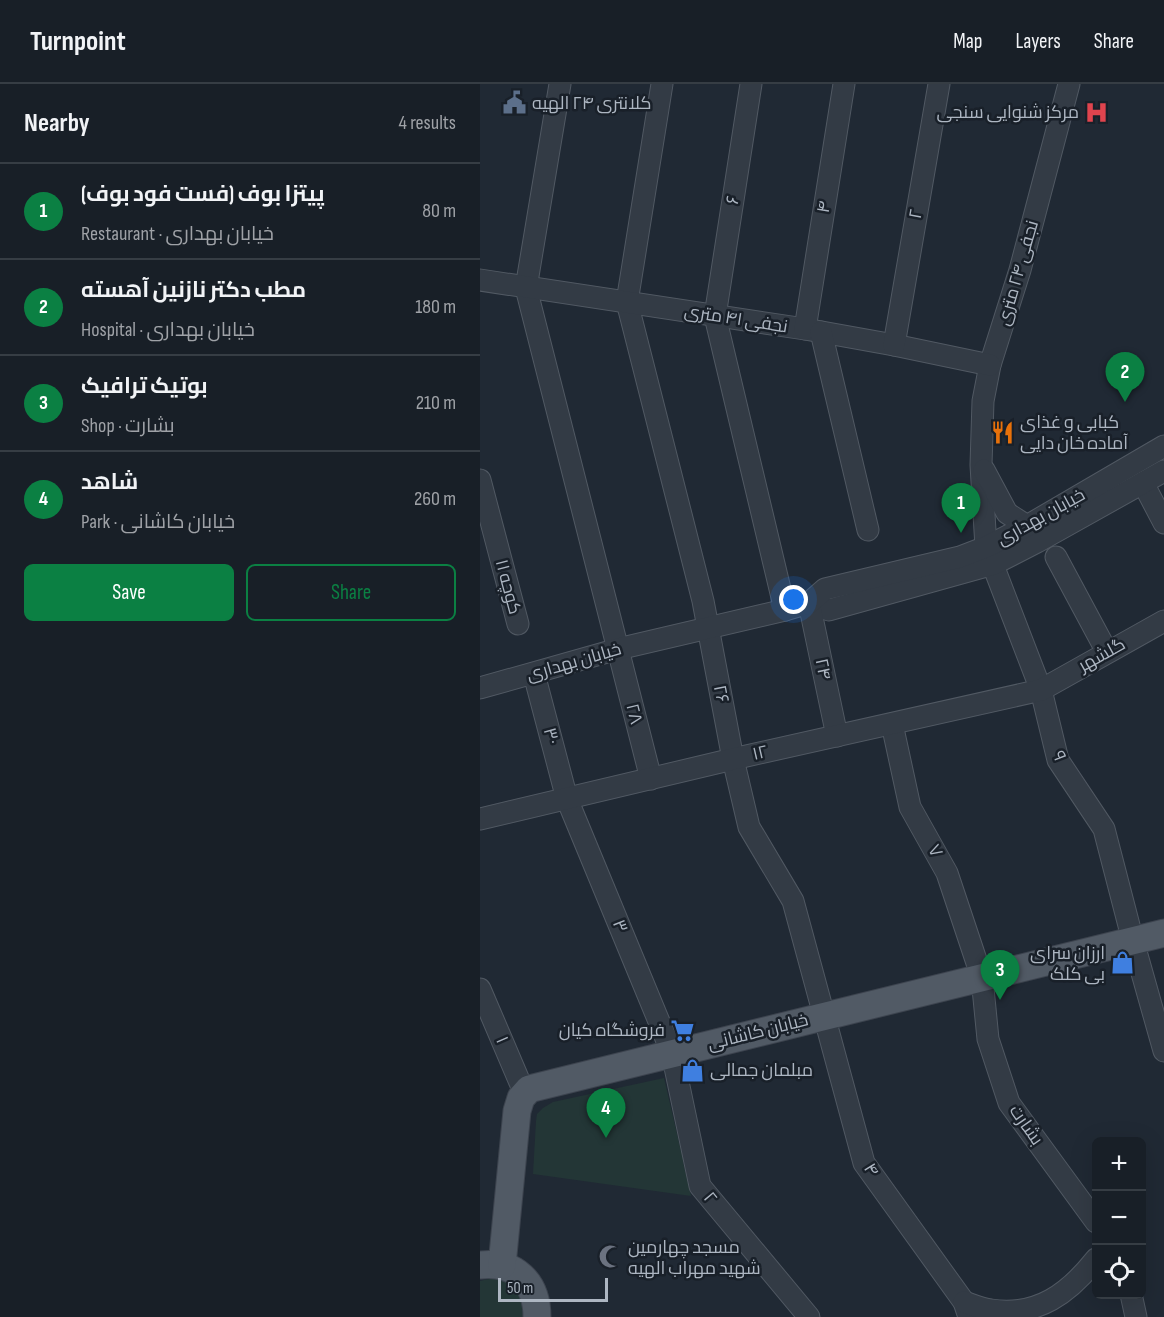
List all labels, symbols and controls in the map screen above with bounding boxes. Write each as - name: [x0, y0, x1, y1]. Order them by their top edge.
- text: Turnpoint: [30, 25, 126, 58]
- text: Map: [953, 29, 982, 54]
- text: Layers: [1015, 29, 1061, 54]
- text: Share: [1094, 29, 1134, 54]
- public building icon: کلانتری ۲۴ الهیه: [501, 90, 527, 116]
- place label: کلانتری ۲۴ الهیه: [532, 93, 652, 114]
- hospital icon: مرکز شنوایی سنجی: [1084, 99, 1110, 125]
- place label: مرکز شنوایی سنجی: [937, 102, 1079, 123]
- text: Nearby: [24, 108, 90, 139]
- text: 4 results: [399, 111, 456, 135]
- text: پیتزا بوف (فست فود بوف): [81, 181, 325, 208]
- street label: ۶: [722, 194, 744, 206]
- text: 1: [40, 199, 47, 223]
- text: 80 m: [422, 199, 456, 223]
- street label: ۴: [813, 199, 835, 215]
- street label: ۲: [905, 207, 927, 221]
- street label: نجفی ۲۴ متری: [993, 218, 1043, 328]
- text: Restaurant · خیابان بهداری: [81, 222, 274, 246]
- text: مطب دکتر نازنین آهسته: [81, 277, 306, 304]
- text: 2: [39, 295, 48, 319]
- text: 180 m: [415, 295, 456, 319]
- street label: نجفی ۴۱ متری: [683, 300, 789, 338]
- text: Hospital · خیابان بهداری: [81, 318, 255, 342]
- pin: 2: [1106, 352, 1144, 402]
- text: بوتیک ترافیک: [81, 373, 208, 400]
- text: 3: [39, 391, 48, 415]
- text: 210 m: [416, 391, 456, 415]
- place label: کبابی و غذای آماده خان دایی: [1020, 412, 1128, 454]
- text: Shop · بشارت: [81, 414, 175, 438]
- restaurant icon: کبابی و غذای آماده خان دایی: [989, 419, 1015, 445]
- text: شاهد: [81, 469, 138, 496]
- pin: 1: [942, 484, 980, 533]
- street label: خیابان بهداری: [993, 484, 1089, 550]
- text: 4: [39, 487, 48, 511]
- text: 260 m: [414, 487, 456, 511]
- text: Park · خیابان کاشانی: [81, 510, 235, 534]
- street label: کوچه ۱۱: [490, 557, 525, 617]
- button: Save: [24, 564, 234, 621]
- button: Share: [246, 564, 456, 621]
- your location: [779, 585, 808, 614]
- street label: گلشهر: [1074, 634, 1129, 677]
- street label: خیابان بهداری: [524, 638, 624, 686]
- street label: ۲۴: [810, 656, 836, 682]
- street label: ۲۶: [709, 683, 733, 705]
- street label: ۲۸: [621, 701, 647, 727]
- street label: ۳۰: [539, 725, 563, 747]
- street label: ۱۲: [750, 741, 770, 765]
- street label: ۹: [1048, 748, 1070, 764]
- street label: ۷: [923, 841, 947, 861]
- street label: ۳: [608, 916, 632, 936]
- place label: ارزان سرای بی کلک: [1030, 943, 1105, 985]
- pin: 3: [980, 950, 1020, 1000]
- shop icon: ارزان سرای بی کلک: [1110, 950, 1136, 976]
- street label: خیابان کاشانی: [705, 1009, 811, 1055]
- supermarket icon: فروشگاه کیان: [670, 1017, 696, 1043]
- place label: فروشگاه کیان: [559, 1020, 665, 1041]
- street label: ۱: [491, 1033, 513, 1047]
- shop icon: مبلمان جمالی: [679, 1057, 705, 1083]
- place label: مبلمان جمالی: [710, 1060, 813, 1081]
- pin: 4: [586, 1088, 626, 1138]
- street label: بشارت: [1005, 1101, 1047, 1149]
- map controls: [1092, 1137, 1146, 1299]
- button: +: [1092, 1137, 1146, 1191]
- street label: ۴: [859, 1159, 883, 1181]
- street label: ۲: [699, 1188, 721, 1208]
- button: −: [1092, 1191, 1146, 1245]
- place label: مسجد چهارمین شهید مهراب الهیه: [628, 1237, 761, 1279]
- mosque icon: مسجد چهارمین شهید مهراب الهیه: [597, 1244, 623, 1270]
- button: locate: [1092, 1245, 1146, 1299]
- scale bar: [498, 1275, 608, 1302]
- text: 50 m: [507, 1279, 533, 1298]

